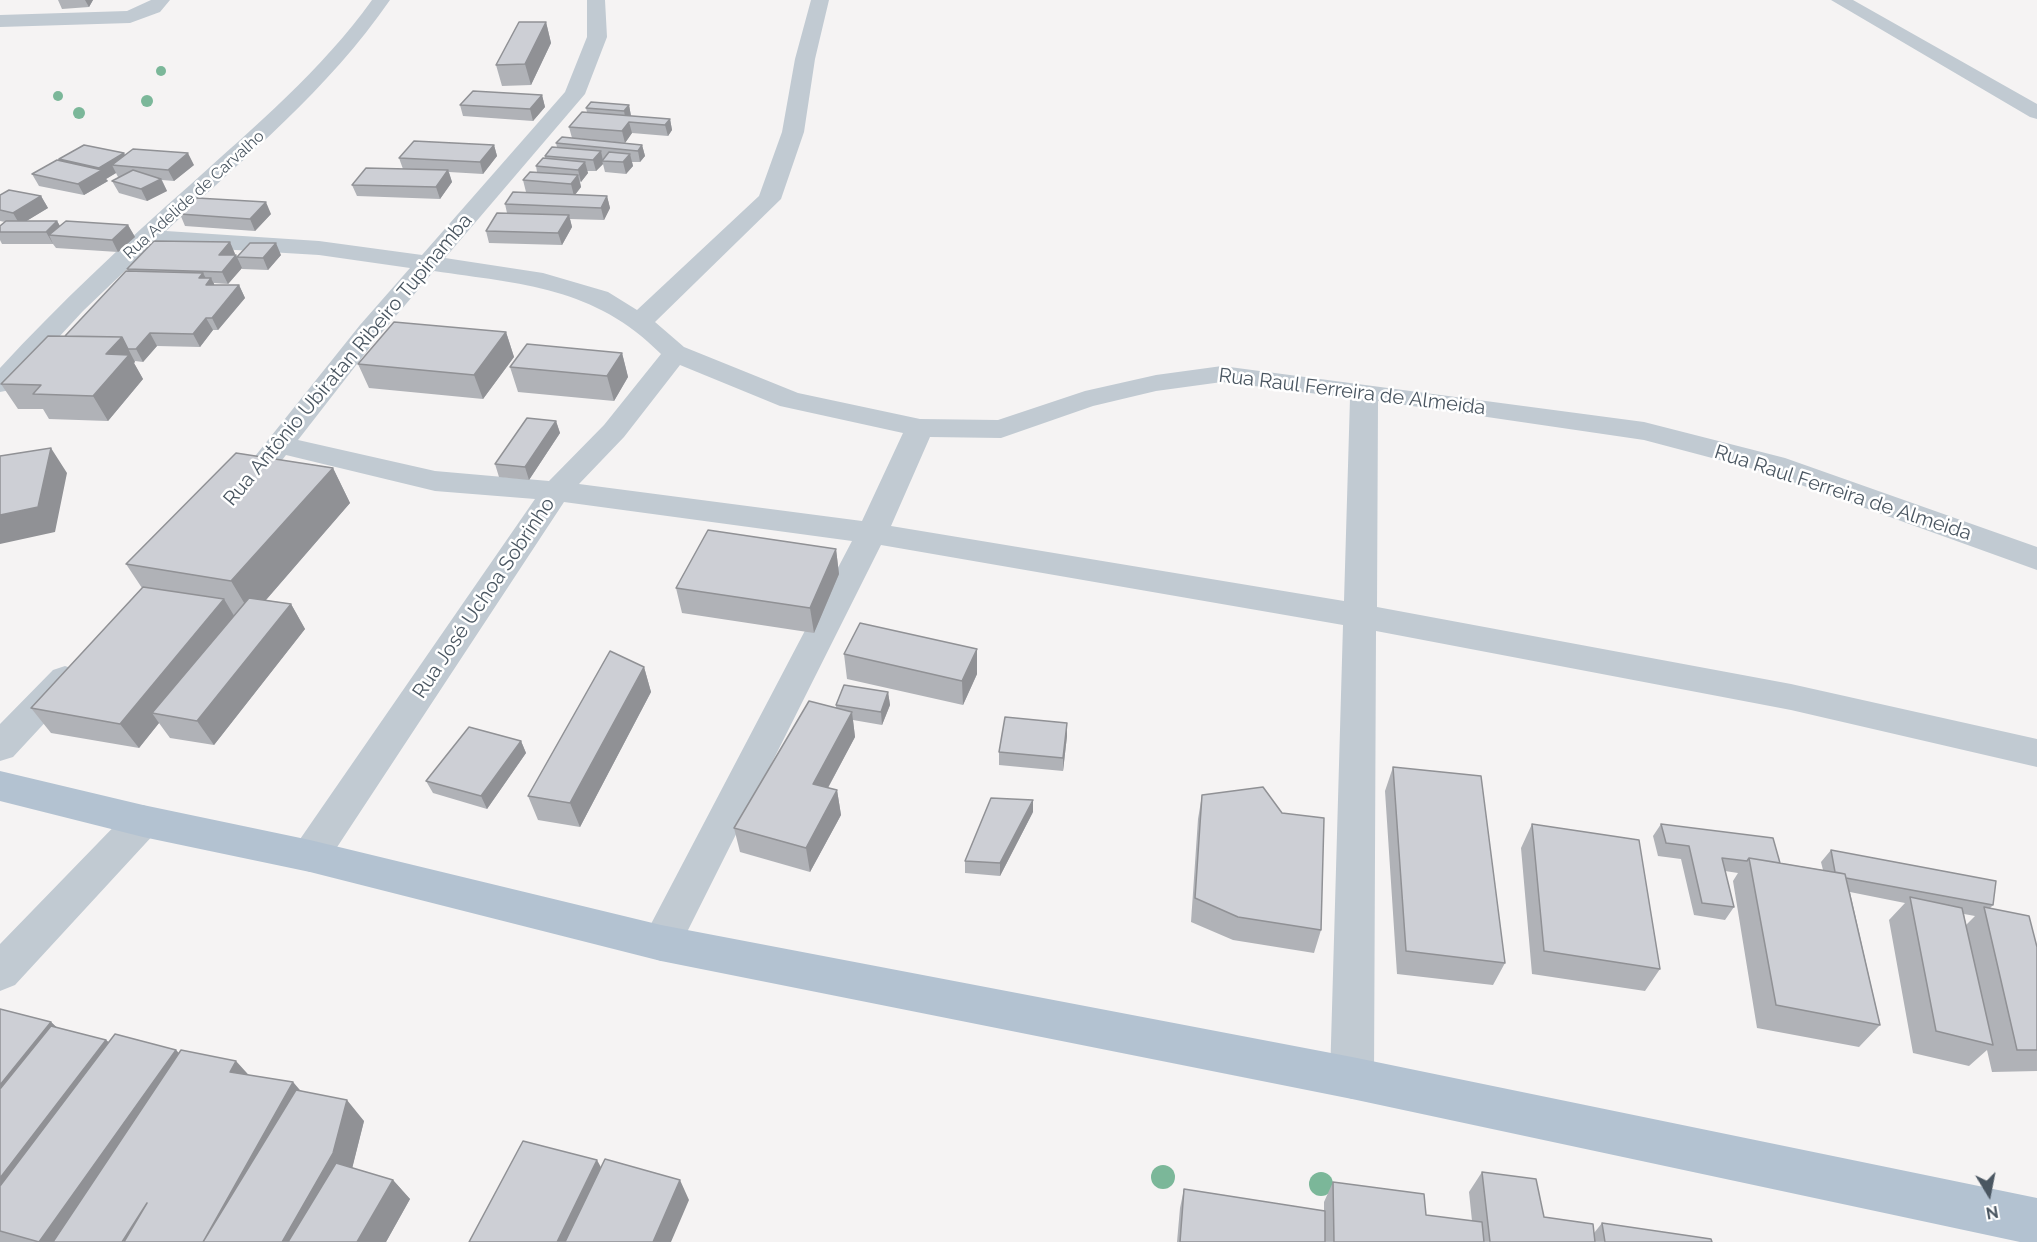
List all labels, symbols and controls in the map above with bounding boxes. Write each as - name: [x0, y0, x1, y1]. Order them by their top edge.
- street label: Rua Adelide de Carvalho: [120, 127, 268, 263]
- street label: Rua Antônio Ubiratan Ribeiro Tupinamba: [219, 209, 477, 511]
- street label: Rua Raul Ferreira de Almeida: [1217, 364, 1487, 420]
- street label: Rua Raul Ferreira de Almeida: [1712, 440, 1974, 546]
- street label: Rua José Uchoa Sobrinho: [408, 493, 560, 703]
- north arrow: [1959, 1164, 2019, 1224]
- text: N: [1985, 1202, 2000, 1223]

